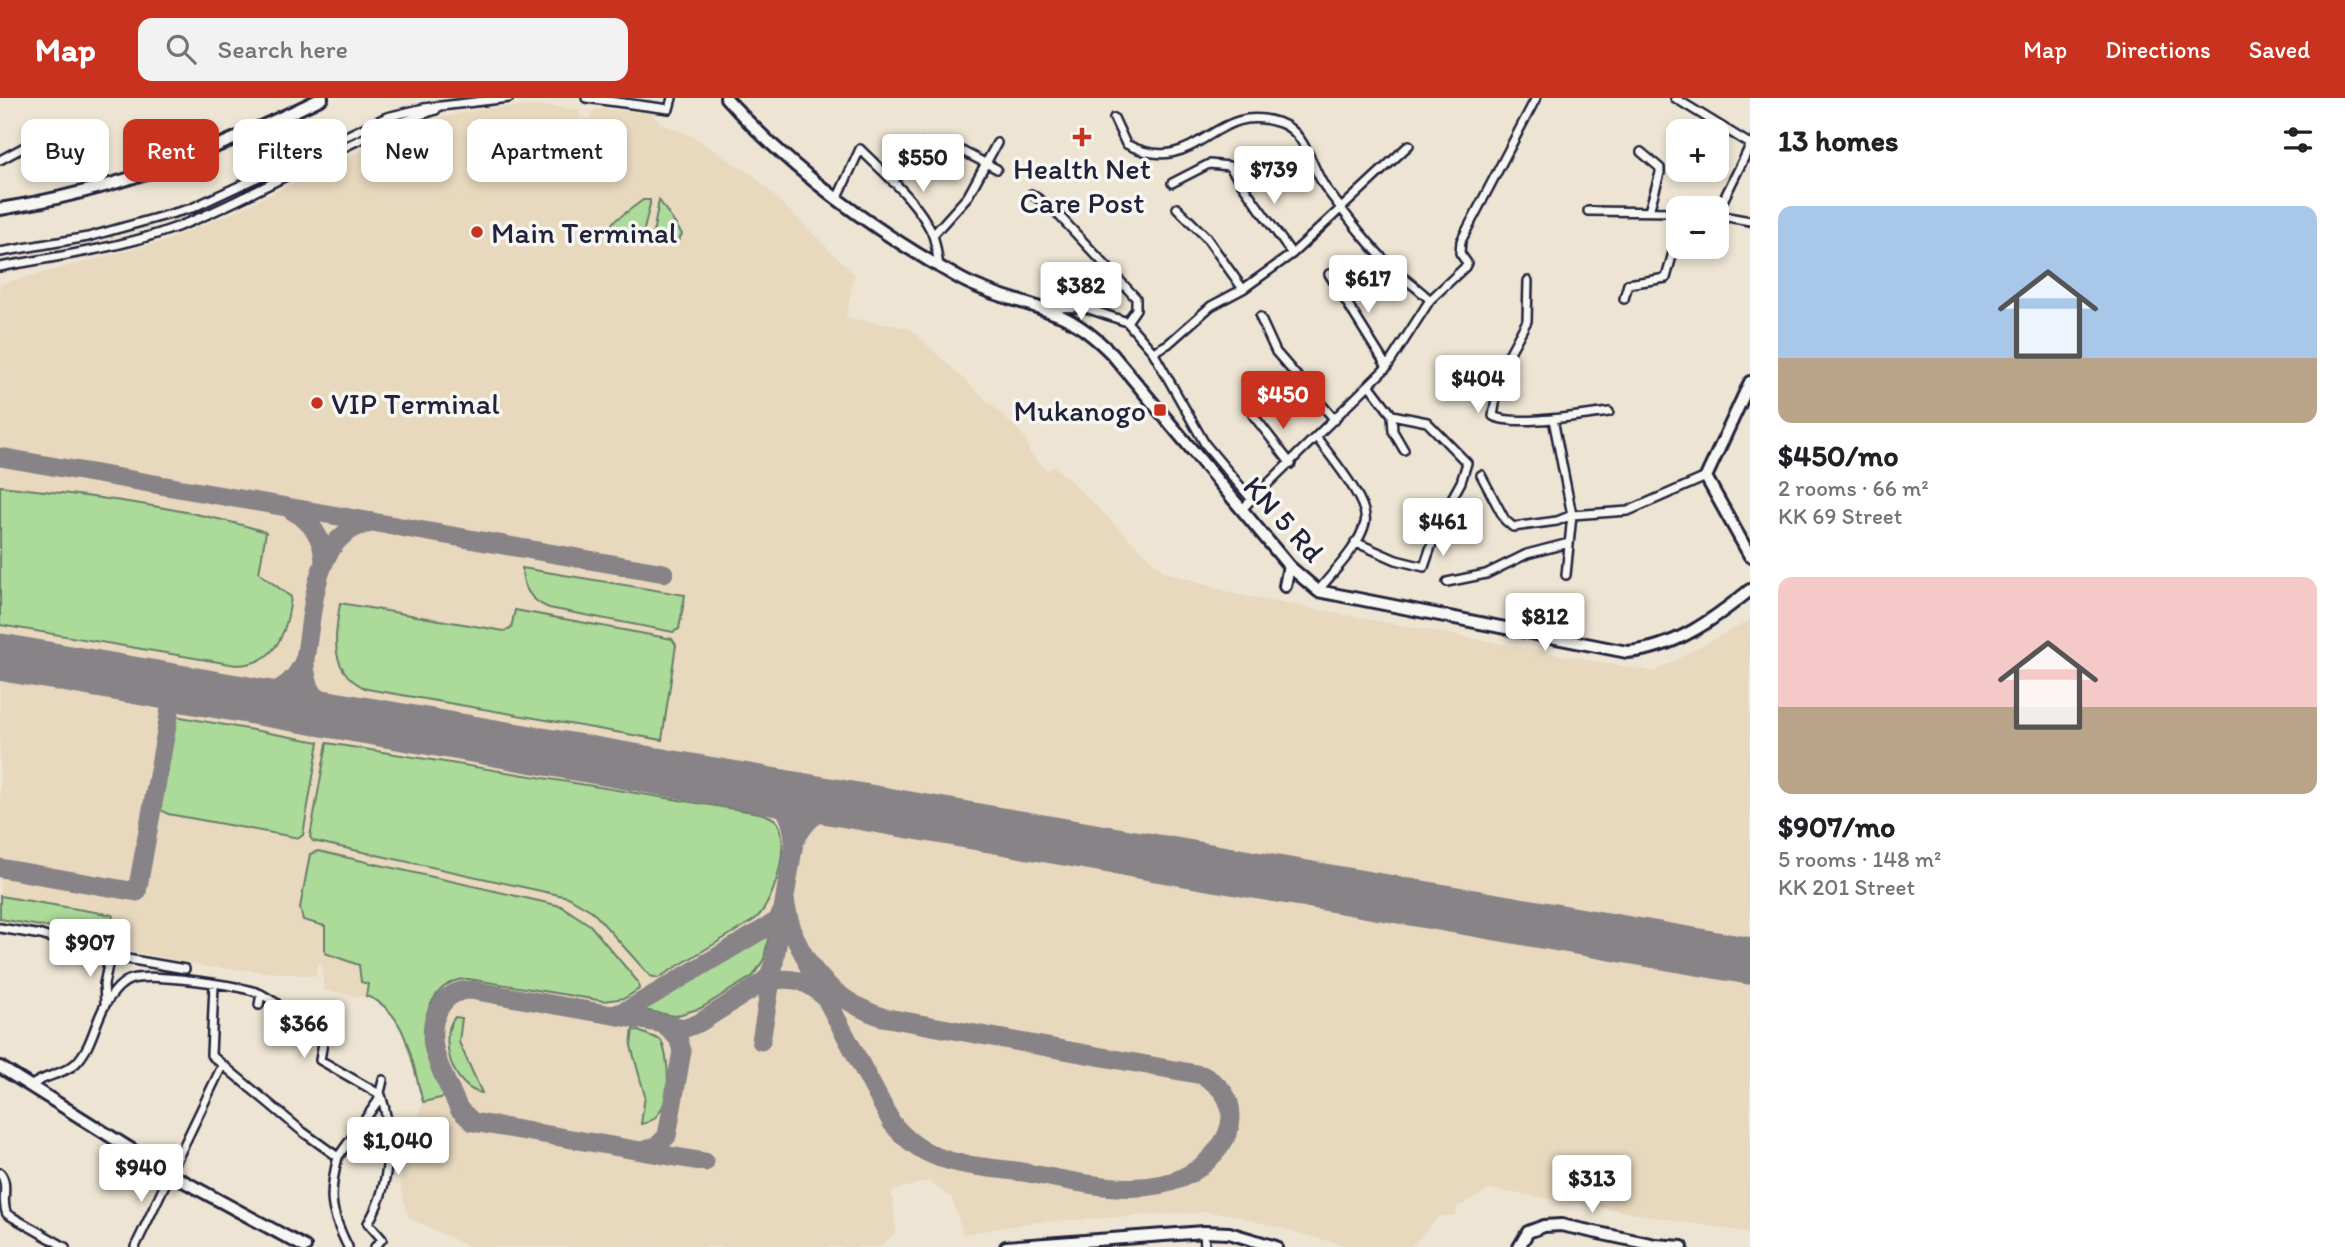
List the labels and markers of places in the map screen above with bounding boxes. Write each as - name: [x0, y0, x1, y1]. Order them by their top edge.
- marker: Health Net Care Post: [1072, 127, 1092, 147]
- pin: $550: [882, 134, 964, 194]
- pin: $739: [1233, 146, 1315, 206]
- place label: Health Net Care Post: [1013, 150, 1151, 221]
- place label: Main Terminal: [491, 214, 678, 251]
- marker: Main Terminal: [469, 224, 485, 240]
- pin: $617: [1327, 256, 1409, 315]
- pin: $382: [1040, 262, 1122, 322]
- pin: $404: [1437, 356, 1519, 415]
- pin: $450: [1242, 372, 1324, 431]
- place label: VIP Terminal: [331, 385, 500, 422]
- place label: Mukanogo: [1014, 392, 1146, 429]
- marker: VIP Terminal: [309, 395, 325, 411]
- marker: Mukanogo: [1152, 402, 1168, 418]
- pin: $461: [1402, 498, 1484, 558]
- pin: $812: [1504, 594, 1586, 653]
- pin: $907: [49, 920, 131, 979]
- pin: $366: [263, 1000, 345, 1060]
- pin: $1,040: [341, 1118, 455, 1177]
- pin: $940: [100, 1144, 182, 1204]
- pin: $313: [1551, 1156, 1633, 1215]

